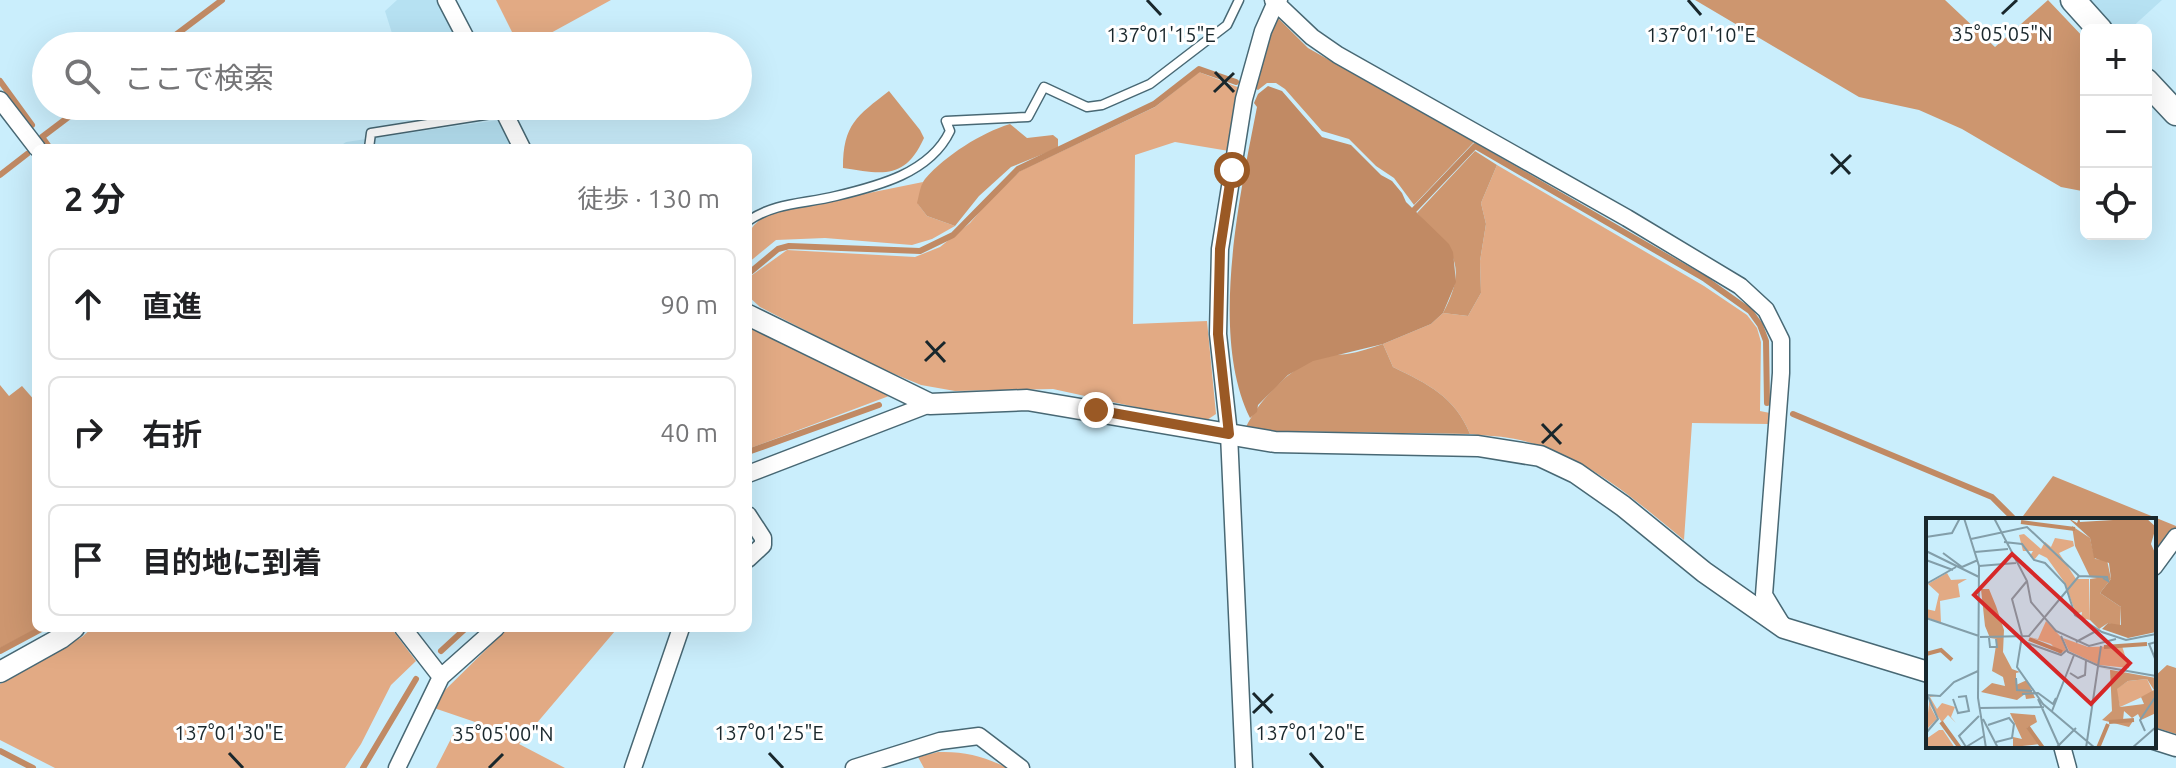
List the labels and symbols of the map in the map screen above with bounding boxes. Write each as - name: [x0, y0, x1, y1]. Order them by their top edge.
- text: 35°05'05"N: [1951, 22, 2053, 45]
- text: 137°01'15"E: [1106, 23, 1216, 46]
- text: 137°01'10"E: [1646, 23, 1756, 46]
- route start: [1214, 152, 1250, 188]
- route end: [1078, 392, 1114, 428]
- inset map: [1926, 518, 2156, 748]
- text: 137°01'30"E: [174, 721, 284, 744]
- text: 137°01'25"E: [714, 721, 824, 744]
- text: 137°01'20"E: [1255, 721, 1365, 744]
- text: 35°05'00"N: [452, 722, 554, 745]

